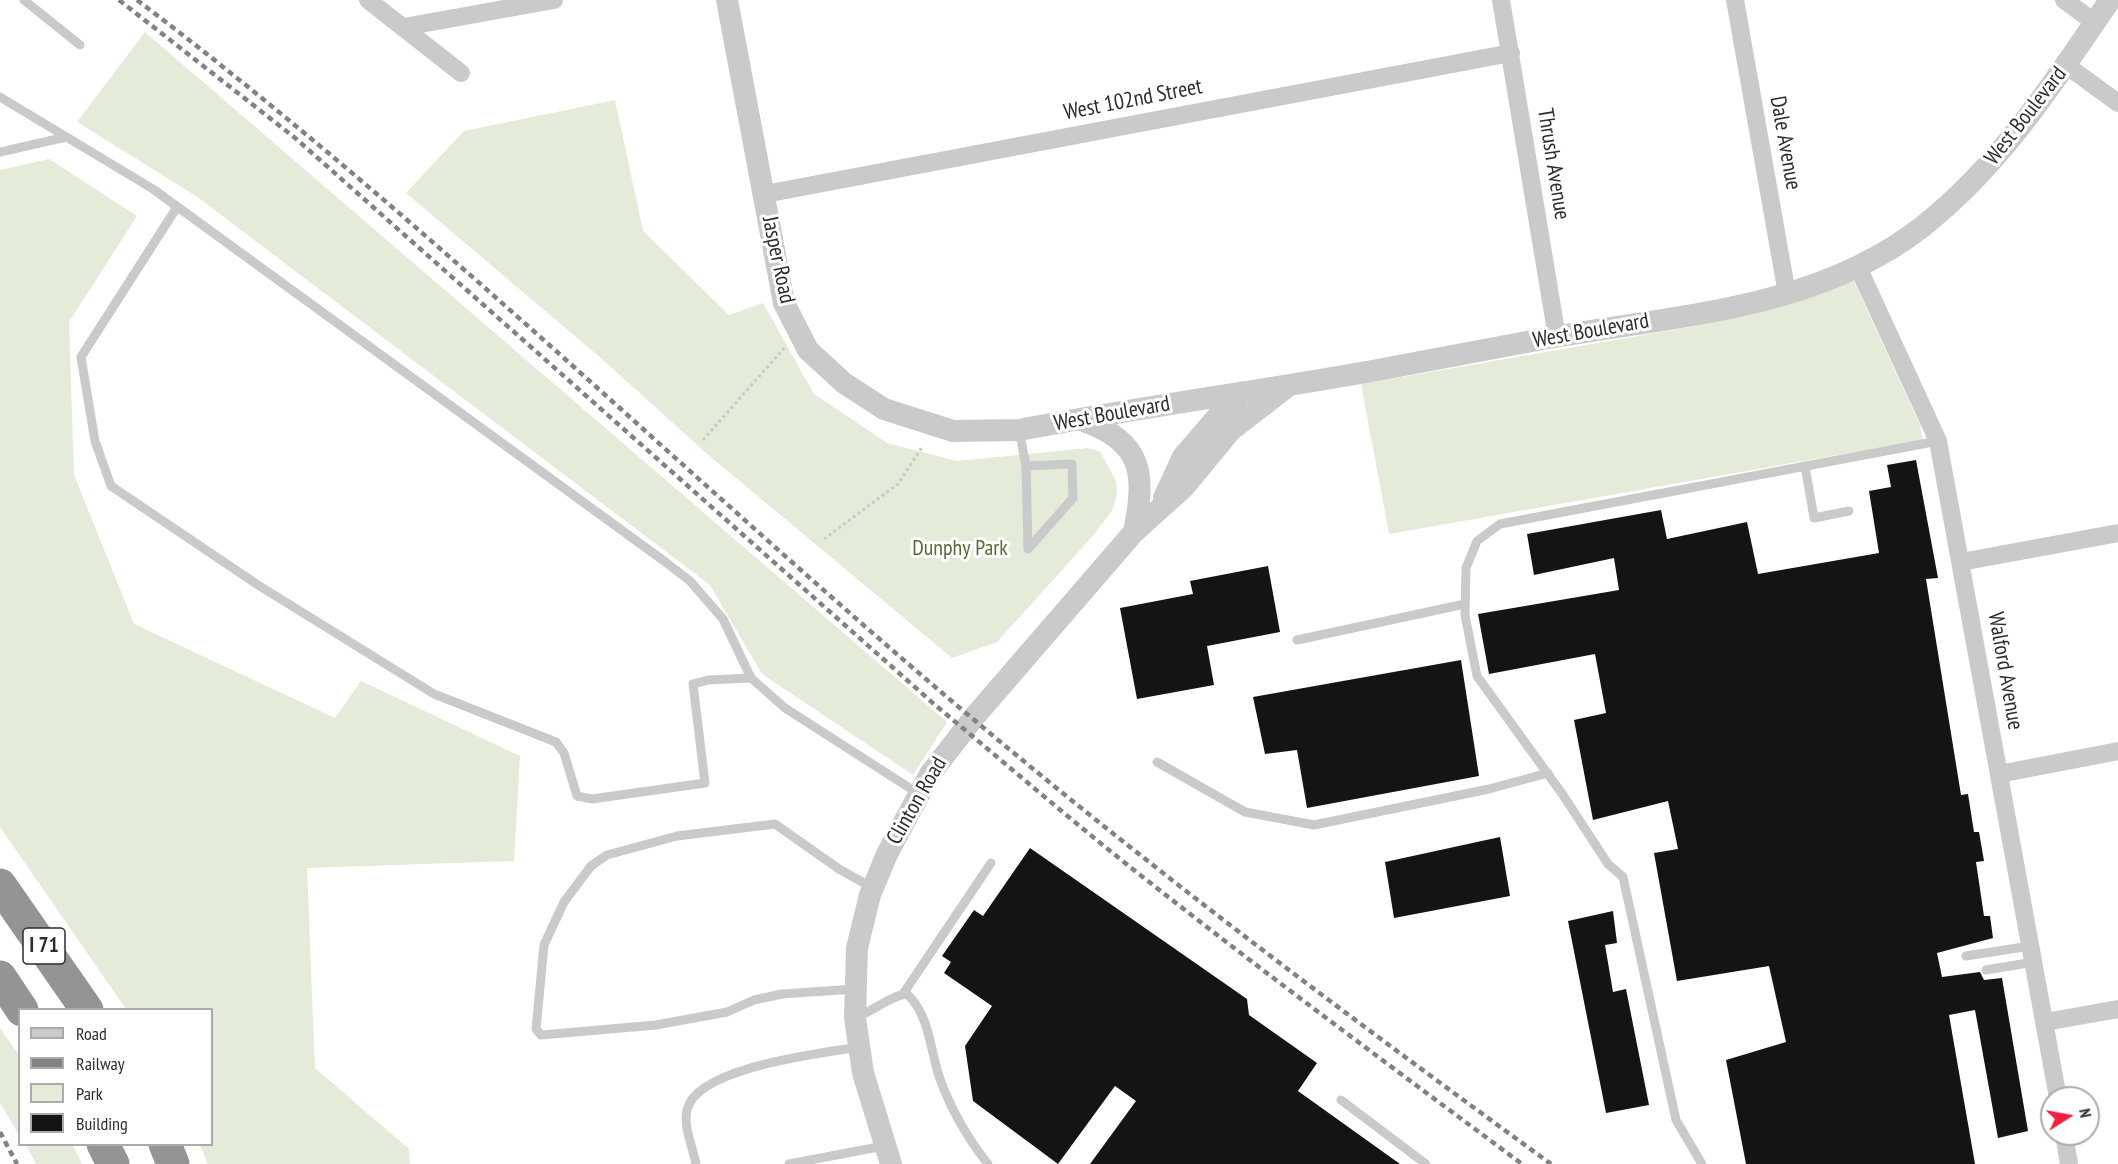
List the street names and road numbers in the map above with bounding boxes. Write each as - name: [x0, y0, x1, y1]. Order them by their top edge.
- street label: West Boulevard: [1979, 62, 2073, 170]
- street label: West 102nd Street: [1062, 74, 1204, 126]
- street label: Dale Avenue: [1764, 94, 1806, 192]
- street label: Thrush Avenue: [1531, 106, 1575, 222]
- street label: Jasper Road: [756, 214, 800, 306]
- street label: West Boulevard: [1531, 308, 1651, 354]
- street label: West Boulevard: [1052, 391, 1172, 437]
- street label: Walford Avenue: [1982, 610, 2028, 732]
- street label: Clinton Road: [881, 752, 953, 850]
- road number: I 71: [23, 928, 65, 964]

